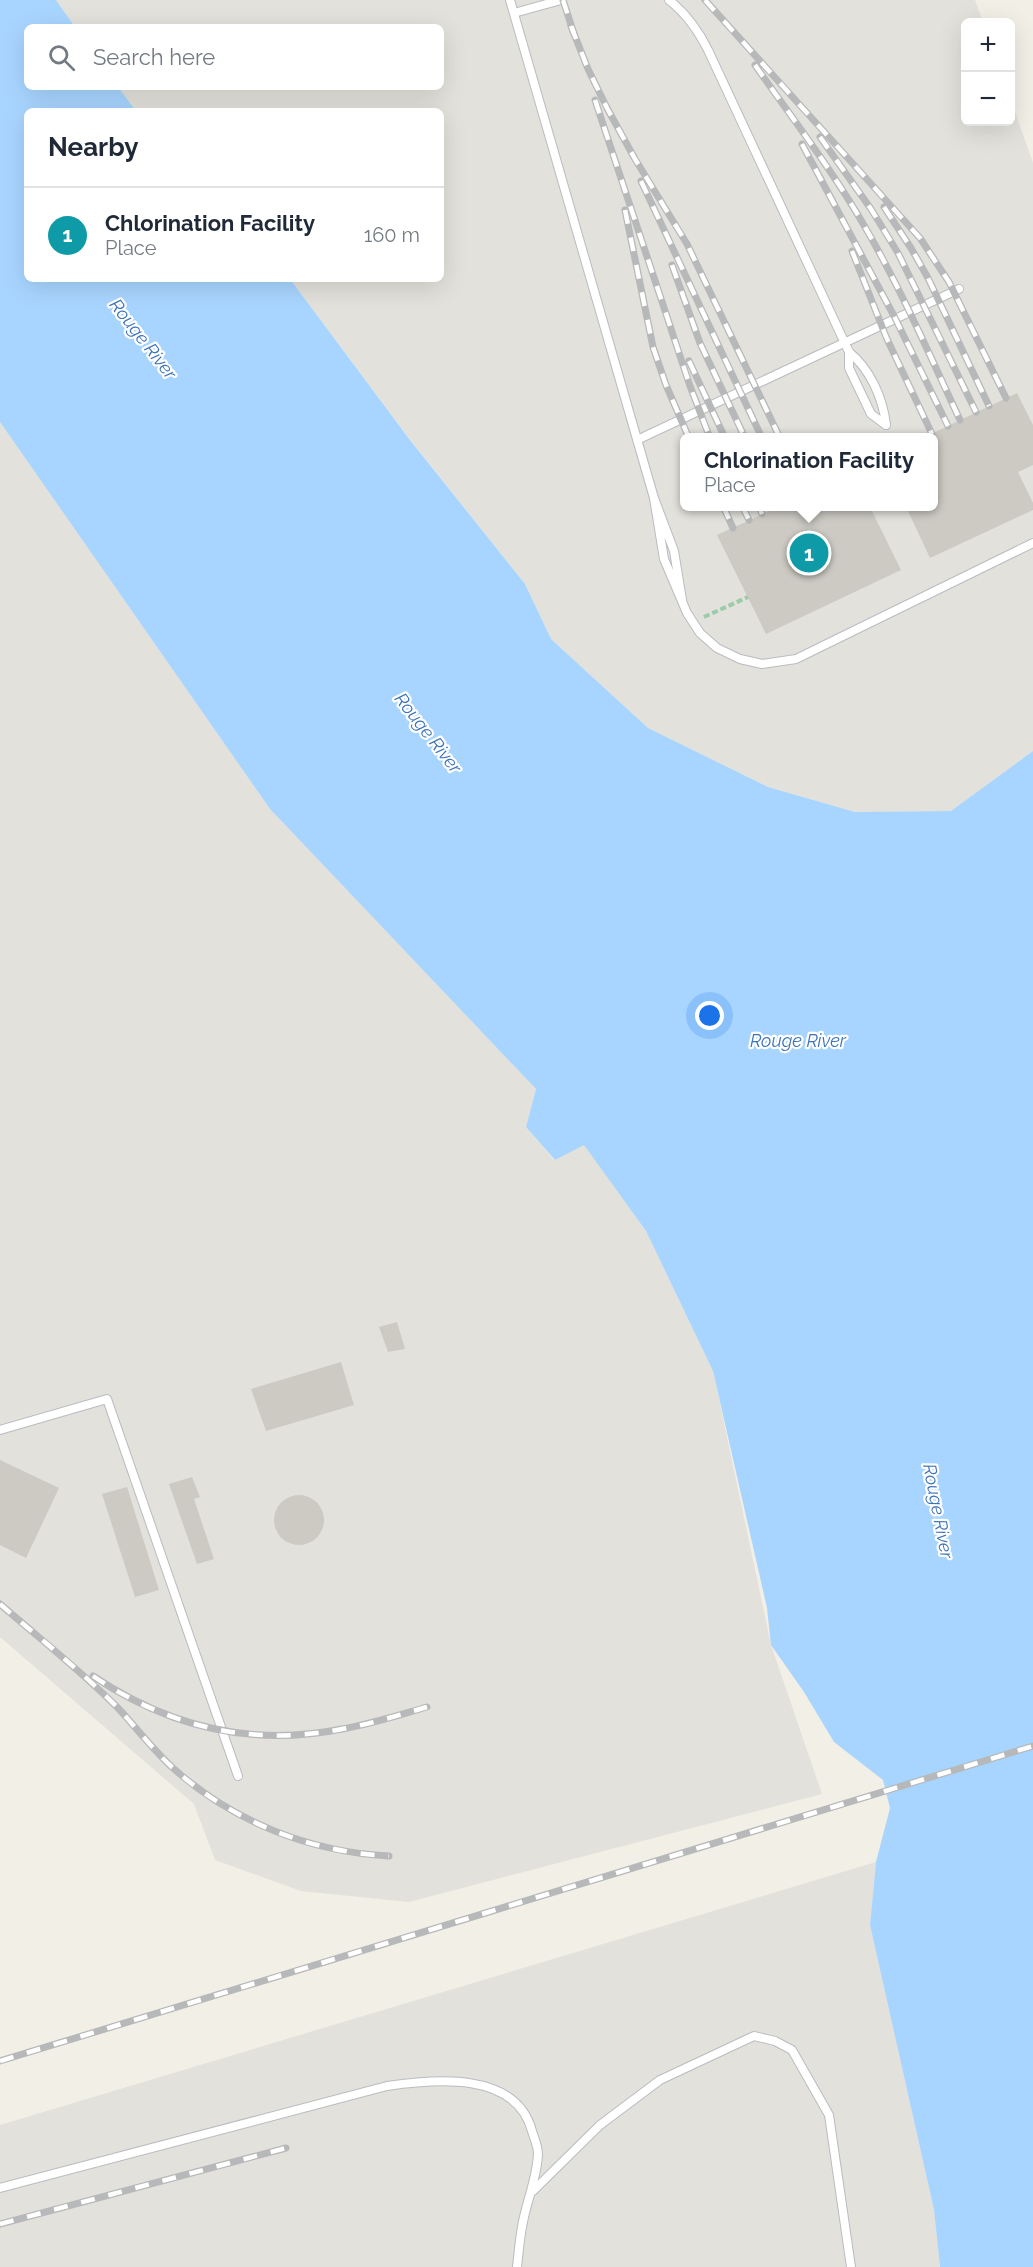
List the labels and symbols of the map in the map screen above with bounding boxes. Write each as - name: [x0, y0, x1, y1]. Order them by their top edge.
- water label: Rouge River: [106, 294, 182, 384]
- pin: 1: [790, 530, 828, 576]
- water label: Rouge River: [391, 688, 467, 778]
- your location: [695, 1001, 724, 1030]
- water label: Rouge River: [750, 1030, 847, 1051]
- water label: Rouge River: [919, 1462, 958, 1561]

